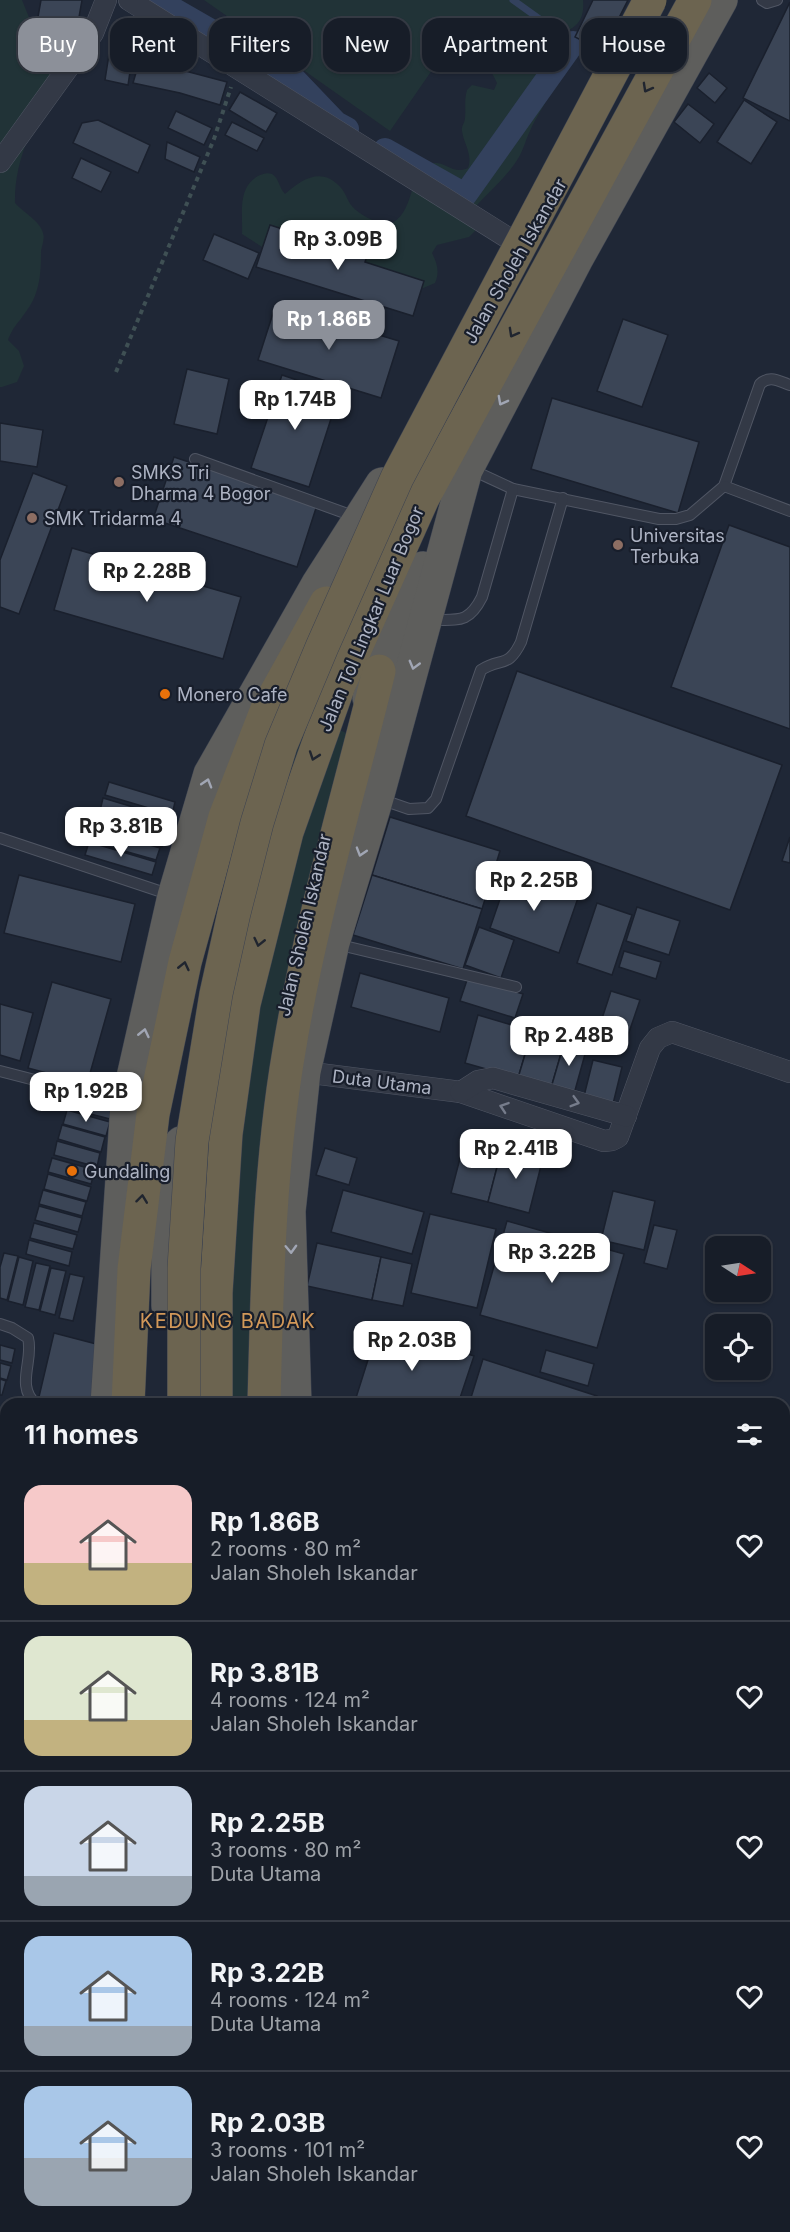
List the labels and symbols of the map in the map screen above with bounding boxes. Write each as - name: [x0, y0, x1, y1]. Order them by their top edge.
- one-way arrow: [643, 82, 654, 92]
- street label: Jalan Sholeh Iskandar: [459, 175, 571, 347]
- pin: Rp 3.09B: [276, 220, 400, 271]
- pin: Rp 1.86B: [267, 300, 391, 351]
- one-way arrow: [509, 327, 520, 337]
- pin: Rp 1.74B: [233, 380, 357, 431]
- one-way arrow: [498, 395, 509, 406]
- place label: SMKS Tri Dharma 4 Bogor: [131, 462, 271, 504]
- marker: SMKS Tri Dharma 4 Bogor: [112, 475, 126, 489]
- street label: Jalan Tol Lingkar Luar Bogor: [314, 503, 428, 735]
- place label: SMK Tridarma 4: [44, 508, 182, 529]
- marker: SMK Tridarma 4: [25, 511, 39, 525]
- place label: Universitas Terbuka: [630, 525, 725, 567]
- marker: Universitas Terbuka: [611, 538, 625, 552]
- pin: Rp 2.28B: [85, 552, 209, 603]
- one-way arrow: [408, 660, 421, 670]
- place label: Monero Cafe: [177, 684, 287, 705]
- marker: Monero Cafe: [158, 687, 172, 701]
- one-way arrow: [309, 750, 322, 761]
- one-way arrow: [200, 778, 212, 789]
- pin: Rp 3.81B: [59, 807, 183, 858]
- street label: Jalan Sholeh Iskandar: [273, 831, 335, 1018]
- one-way arrow: [356, 846, 368, 857]
- pin: Rp 2.25B: [472, 861, 596, 912]
- one-way arrow: [253, 937, 266, 947]
- one-way arrow: [177, 961, 190, 971]
- pin: Rp 2.48B: [507, 1016, 631, 1067]
- one-way arrow: [136, 1028, 149, 1038]
- street label: Duta Utama: [331, 1065, 433, 1099]
- pin: Rp 1.92B: [24, 1072, 148, 1123]
- one-way arrow: [569, 1095, 580, 1107]
- one-way arrow: [500, 1102, 510, 1114]
- pin: Rp 2.41B: [454, 1129, 578, 1180]
- place label: Gundaling: [84, 1161, 170, 1182]
- marker: Gundaling: [65, 1164, 79, 1178]
- one-way arrow: [136, 1195, 148, 1204]
- pin: Rp 3.22B: [490, 1233, 614, 1284]
- north arrow: [705, 1236, 771, 1302]
- one-way arrow: [285, 1245, 297, 1254]
- district label: KEDUNG BADAK: [140, 1309, 316, 1333]
- pin: Rp 2.03B: [350, 1321, 474, 1372]

